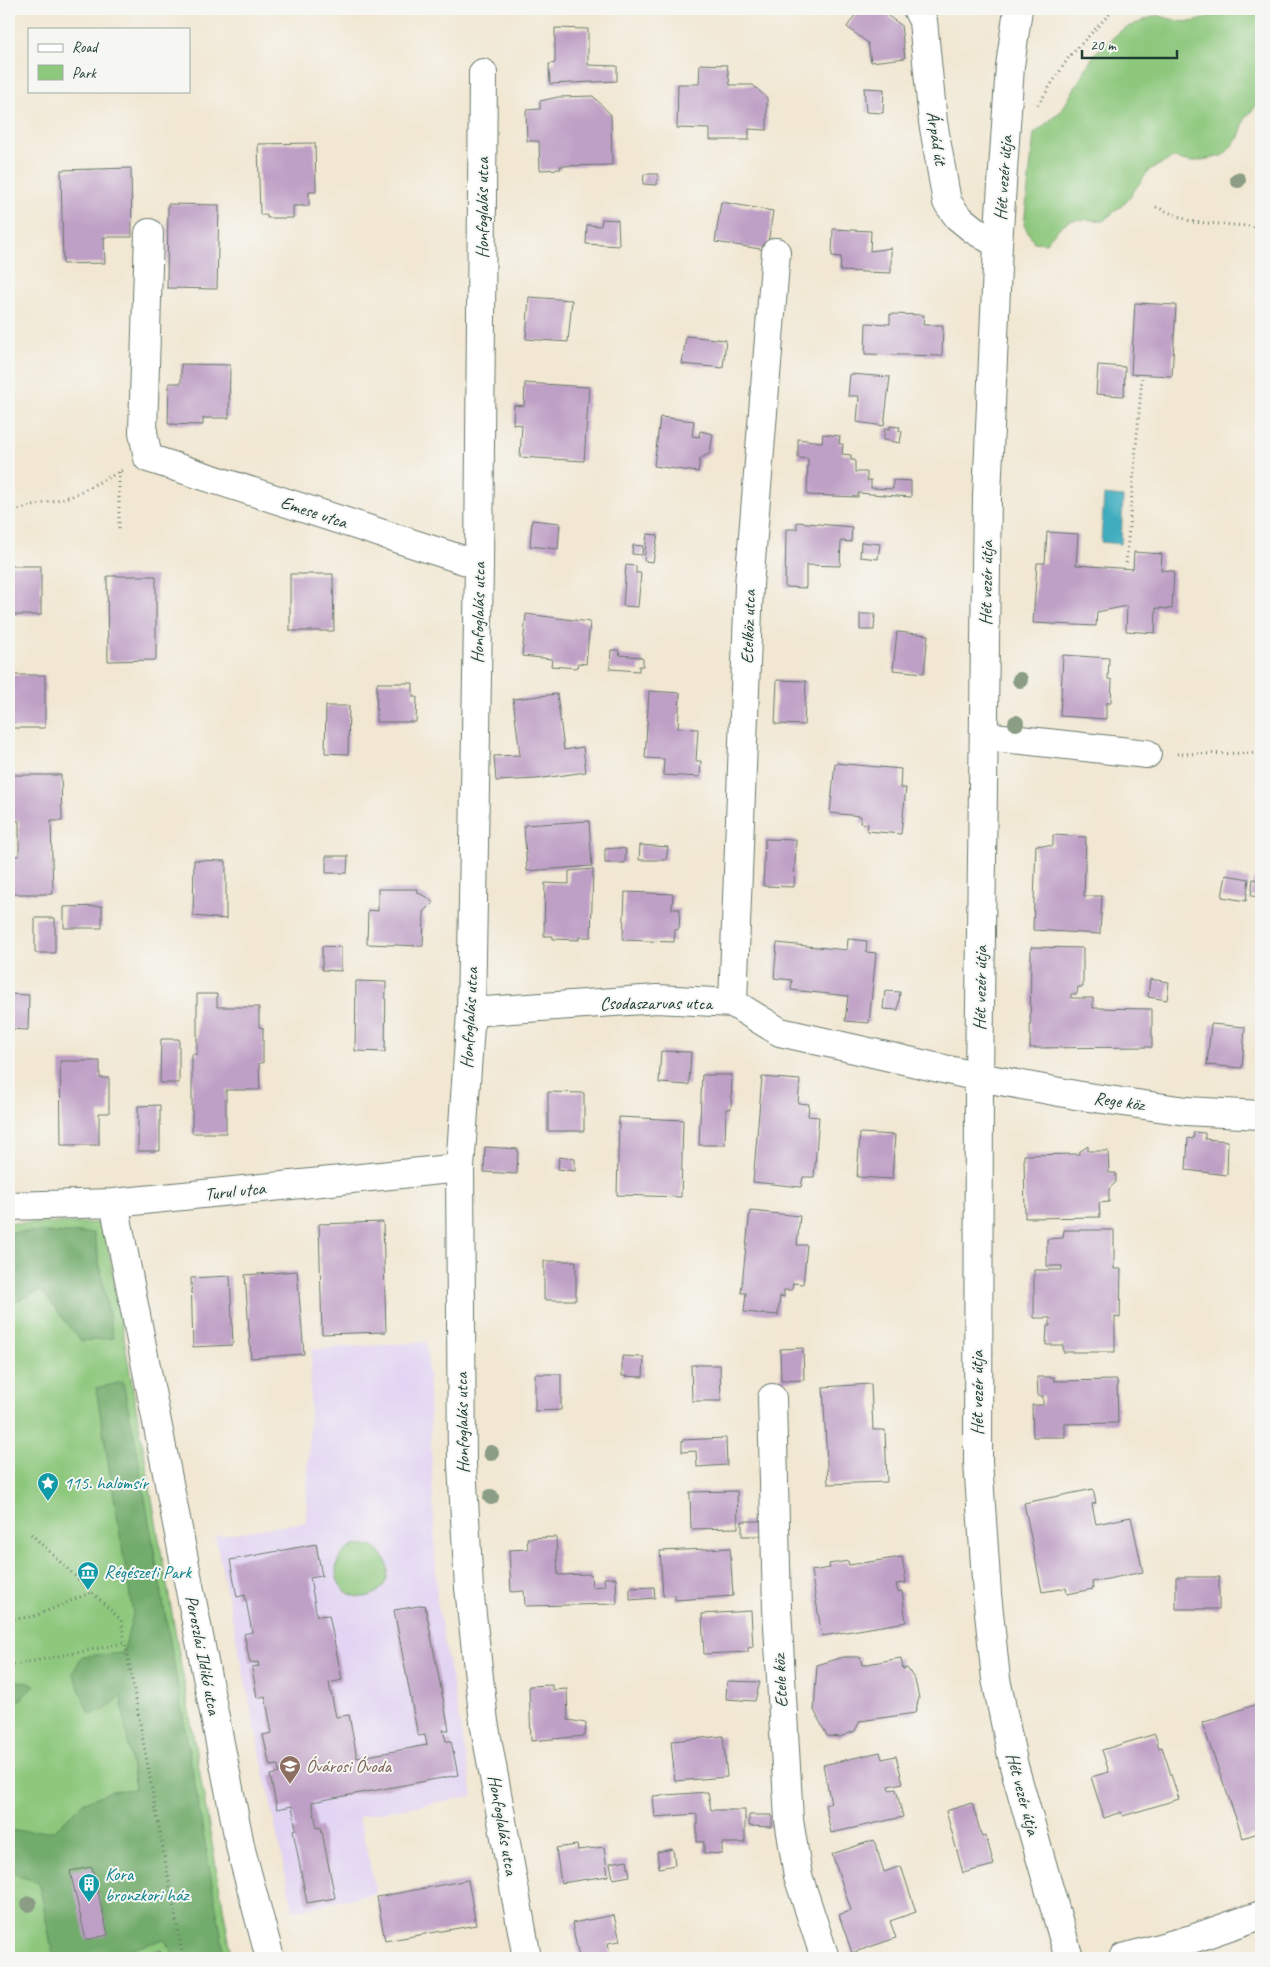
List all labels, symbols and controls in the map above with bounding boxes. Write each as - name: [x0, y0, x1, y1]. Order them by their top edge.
- legend: [28, 28, 190, 92]
- scale bar: [1082, 28, 1178, 60]
- text: 20 m: [1090, 36, 1117, 55]
- text: Road: [72, 38, 99, 57]
- text: Park: [72, 64, 97, 83]
- street label: Árpád út: [922, 109, 952, 169]
- street label: Hét vezér útja: [989, 134, 1017, 221]
- street label: Honfoglalás utca: [471, 156, 493, 258]
- street label: Emese utca: [278, 491, 351, 533]
- street label: Hét vezér útja: [974, 539, 998, 625]
- street label: Honfoglalás utca: [466, 561, 490, 664]
- street label: Etelköz utca: [736, 588, 760, 664]
- street label: Hét vezér útja: [968, 944, 992, 1030]
- street label: Honfoglalás utca: [455, 965, 483, 1069]
- street label: Csodaszarvas utca: [600, 992, 714, 1014]
- street label: Rege köz: [1092, 1087, 1148, 1116]
- street label: Turul utca: [204, 1177, 267, 1205]
- street label: Hét vezér útja: [966, 1350, 988, 1435]
- street label: Honfoglalás utca: [450, 1371, 474, 1474]
- place icon: 115. halomsír: [36, 1471, 60, 1502]
- place label: 115. halomsír: [64, 1472, 150, 1494]
- museum icon: Régészeti Park: [76, 1560, 100, 1591]
- place label: Régészeti Park: [104, 1561, 193, 1583]
- street label: Poroszlai Ildikó utca: [181, 1593, 226, 1718]
- street label: Etele köz: [768, 1652, 792, 1708]
- street label: Hét vezér útja: [1001, 1750, 1045, 1839]
- school or university icon: Óvárosi Óvoda: [278, 1754, 302, 1785]
- place label: Óvárosi Óvoda: [306, 1755, 393, 1777]
- street label: Honfoglalás utca: [483, 1773, 523, 1878]
- place label: Kora bronzkori ház: [105, 1863, 191, 1906]
- building icon: Kora bronzkori ház: [77, 1872, 101, 1903]

